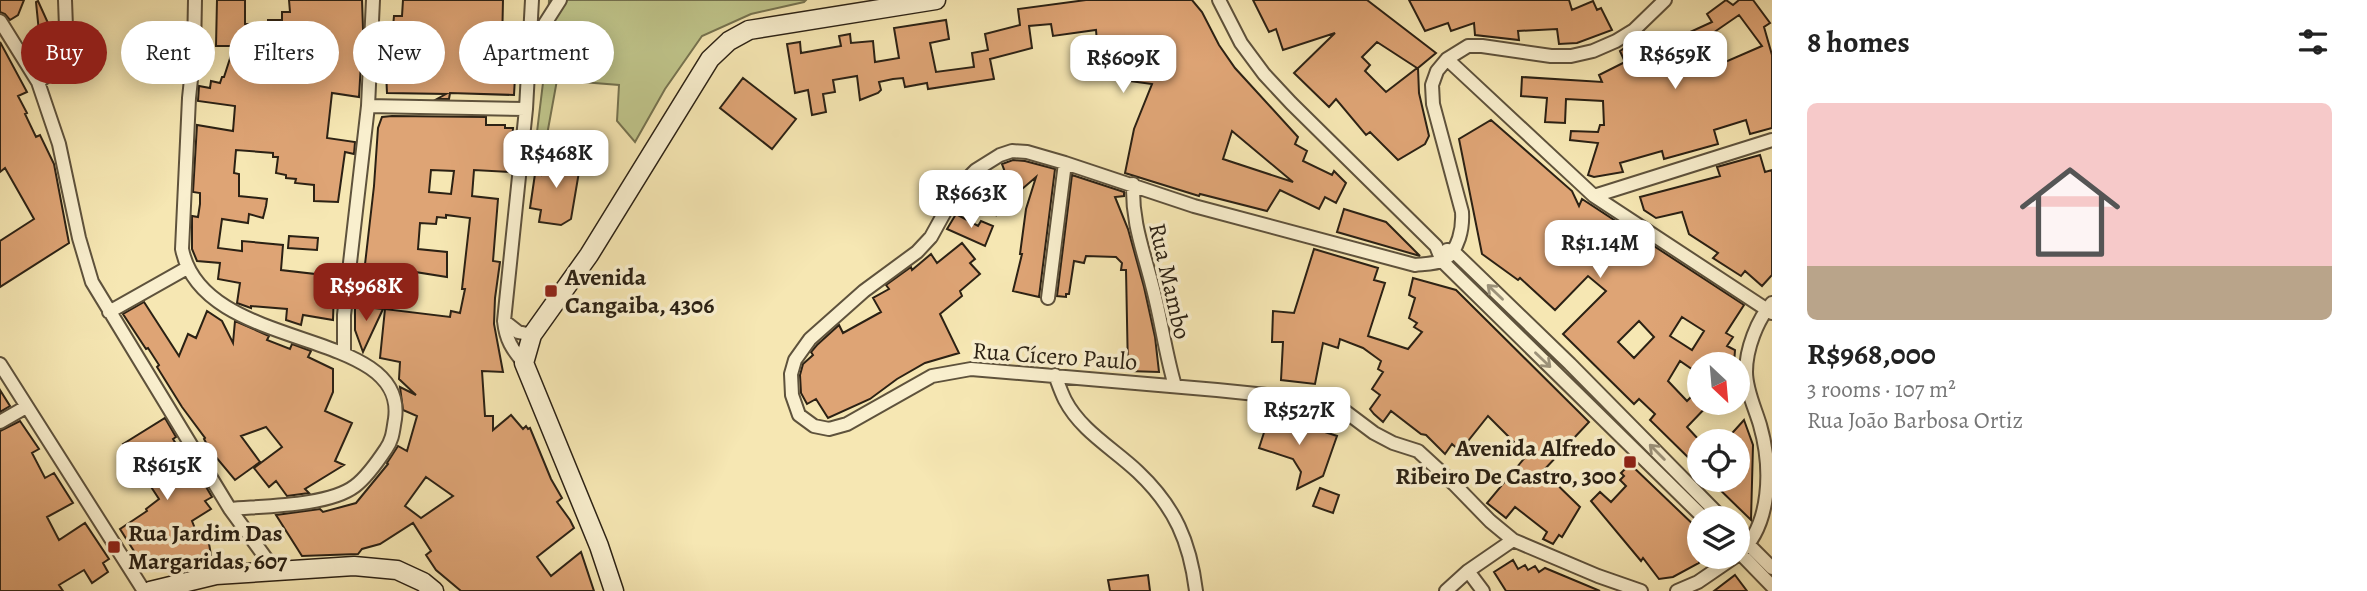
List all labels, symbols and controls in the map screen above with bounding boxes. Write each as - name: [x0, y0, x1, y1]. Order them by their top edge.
- chip: Buy: [21, 21, 107, 84]
- chip: Rent: [121, 21, 215, 84]
- chip: Filters: [229, 21, 339, 84]
- chip: New: [353, 21, 445, 84]
- chip: Apartment: [459, 21, 614, 84]
- text: 8 homes: [1807, 22, 1910, 62]
- icon: filters: [2294, 23, 2332, 61]
- pin: R$659K: [1618, 32, 1732, 91]
- pin: R$609K: [1066, 36, 1180, 95]
- text: R$659K: [1639, 38, 1711, 69]
- text: R$609K: [1086, 42, 1160, 73]
- pin: R$468K: [499, 130, 613, 190]
- text: R$468K: [519, 137, 593, 168]
- icon: home: [2007, 149, 2133, 275]
- pin: R$663K: [914, 170, 1028, 230]
- text: R$663K: [935, 177, 1007, 208]
- street label: Rua Mambo: [1141, 220, 1199, 342]
- pin: R$1.14M: [1535, 220, 1665, 280]
- text: R$1.14M: [1561, 227, 1639, 258]
- place label: Avenida Cangaiba, 4306: [564, 261, 714, 321]
- pin: R$968K: [309, 264, 423, 323]
- text: R$968K: [329, 270, 403, 301]
- marker: Avenida Cangaiba, 4306: [543, 283, 559, 299]
- one-way arrow: [1487, 284, 1504, 301]
- street label: Rua Cícero Paulo: [972, 334, 1139, 378]
- text: R$968,000: [1807, 334, 1936, 374]
- one-way arrow: [1534, 352, 1551, 369]
- north arrow: [1687, 352, 1750, 415]
- map controls: [1687, 352, 1750, 569]
- text: 3 rooms · 107 m²: [1807, 374, 1956, 405]
- pin: R$527K: [1242, 388, 1356, 447]
- text: R$527K: [1263, 394, 1335, 425]
- text: Rua João Barbosa Ortiz: [1807, 405, 2023, 436]
- button: locate: [1687, 429, 1750, 492]
- place label: Avenida Alfredo Ribeiro De Castro, 300: [1395, 432, 1616, 492]
- pin: R$615K: [110, 442, 224, 502]
- one-way arrow: [1648, 444, 1665, 461]
- text: R$615K: [132, 449, 202, 480]
- marker: Avenida Alfredo Ribeiro De Castro, 300: [1622, 454, 1638, 470]
- button: layers: [1687, 506, 1750, 569]
- place label: Rua Jardim Das Margaridas, 607: [128, 517, 288, 577]
- marker: Rua Jardim Das Margaridas, 607: [106, 539, 122, 555]

